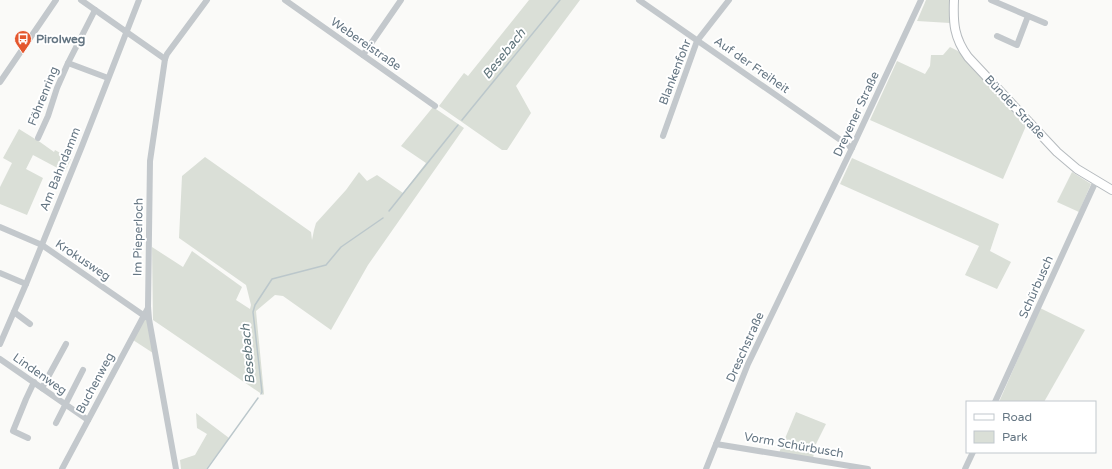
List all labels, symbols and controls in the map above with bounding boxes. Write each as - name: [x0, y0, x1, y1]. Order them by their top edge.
- street label: Webereistraße: [328, 15, 404, 74]
- water label: Besebach: [479, 25, 530, 82]
- bus stop icon: Pirolweg: [13, 29, 33, 54]
- place label: Pirolweg: [36, 32, 85, 47]
- street label: Auf der Freiheit: [712, 34, 793, 96]
- street label: Blankenfohr: [656, 37, 694, 107]
- street label: Föhrenring: [25, 64, 61, 128]
- street label: Dreyener Straße: [830, 69, 882, 159]
- street label: Bünder Straße: [982, 72, 1048, 142]
- street label: Am Bahndamm: [37, 125, 83, 213]
- street label: Im Pieperloch: [130, 198, 146, 276]
- street label: Krokusweg: [53, 237, 113, 283]
- street label: Schürbusch: [1016, 253, 1056, 321]
- street label: Dreschstraße: [723, 310, 767, 384]
- water label: Besebach: [237, 322, 259, 385]
- street label: Lindenweg: [10, 350, 70, 398]
- street label: Buchenweg: [73, 350, 117, 416]
- legend: [966, 401, 1096, 453]
- text: Road: [1002, 410, 1032, 424]
- street label: Vorm Schürbusch: [743, 429, 845, 461]
- text: Park: [1002, 430, 1028, 444]

